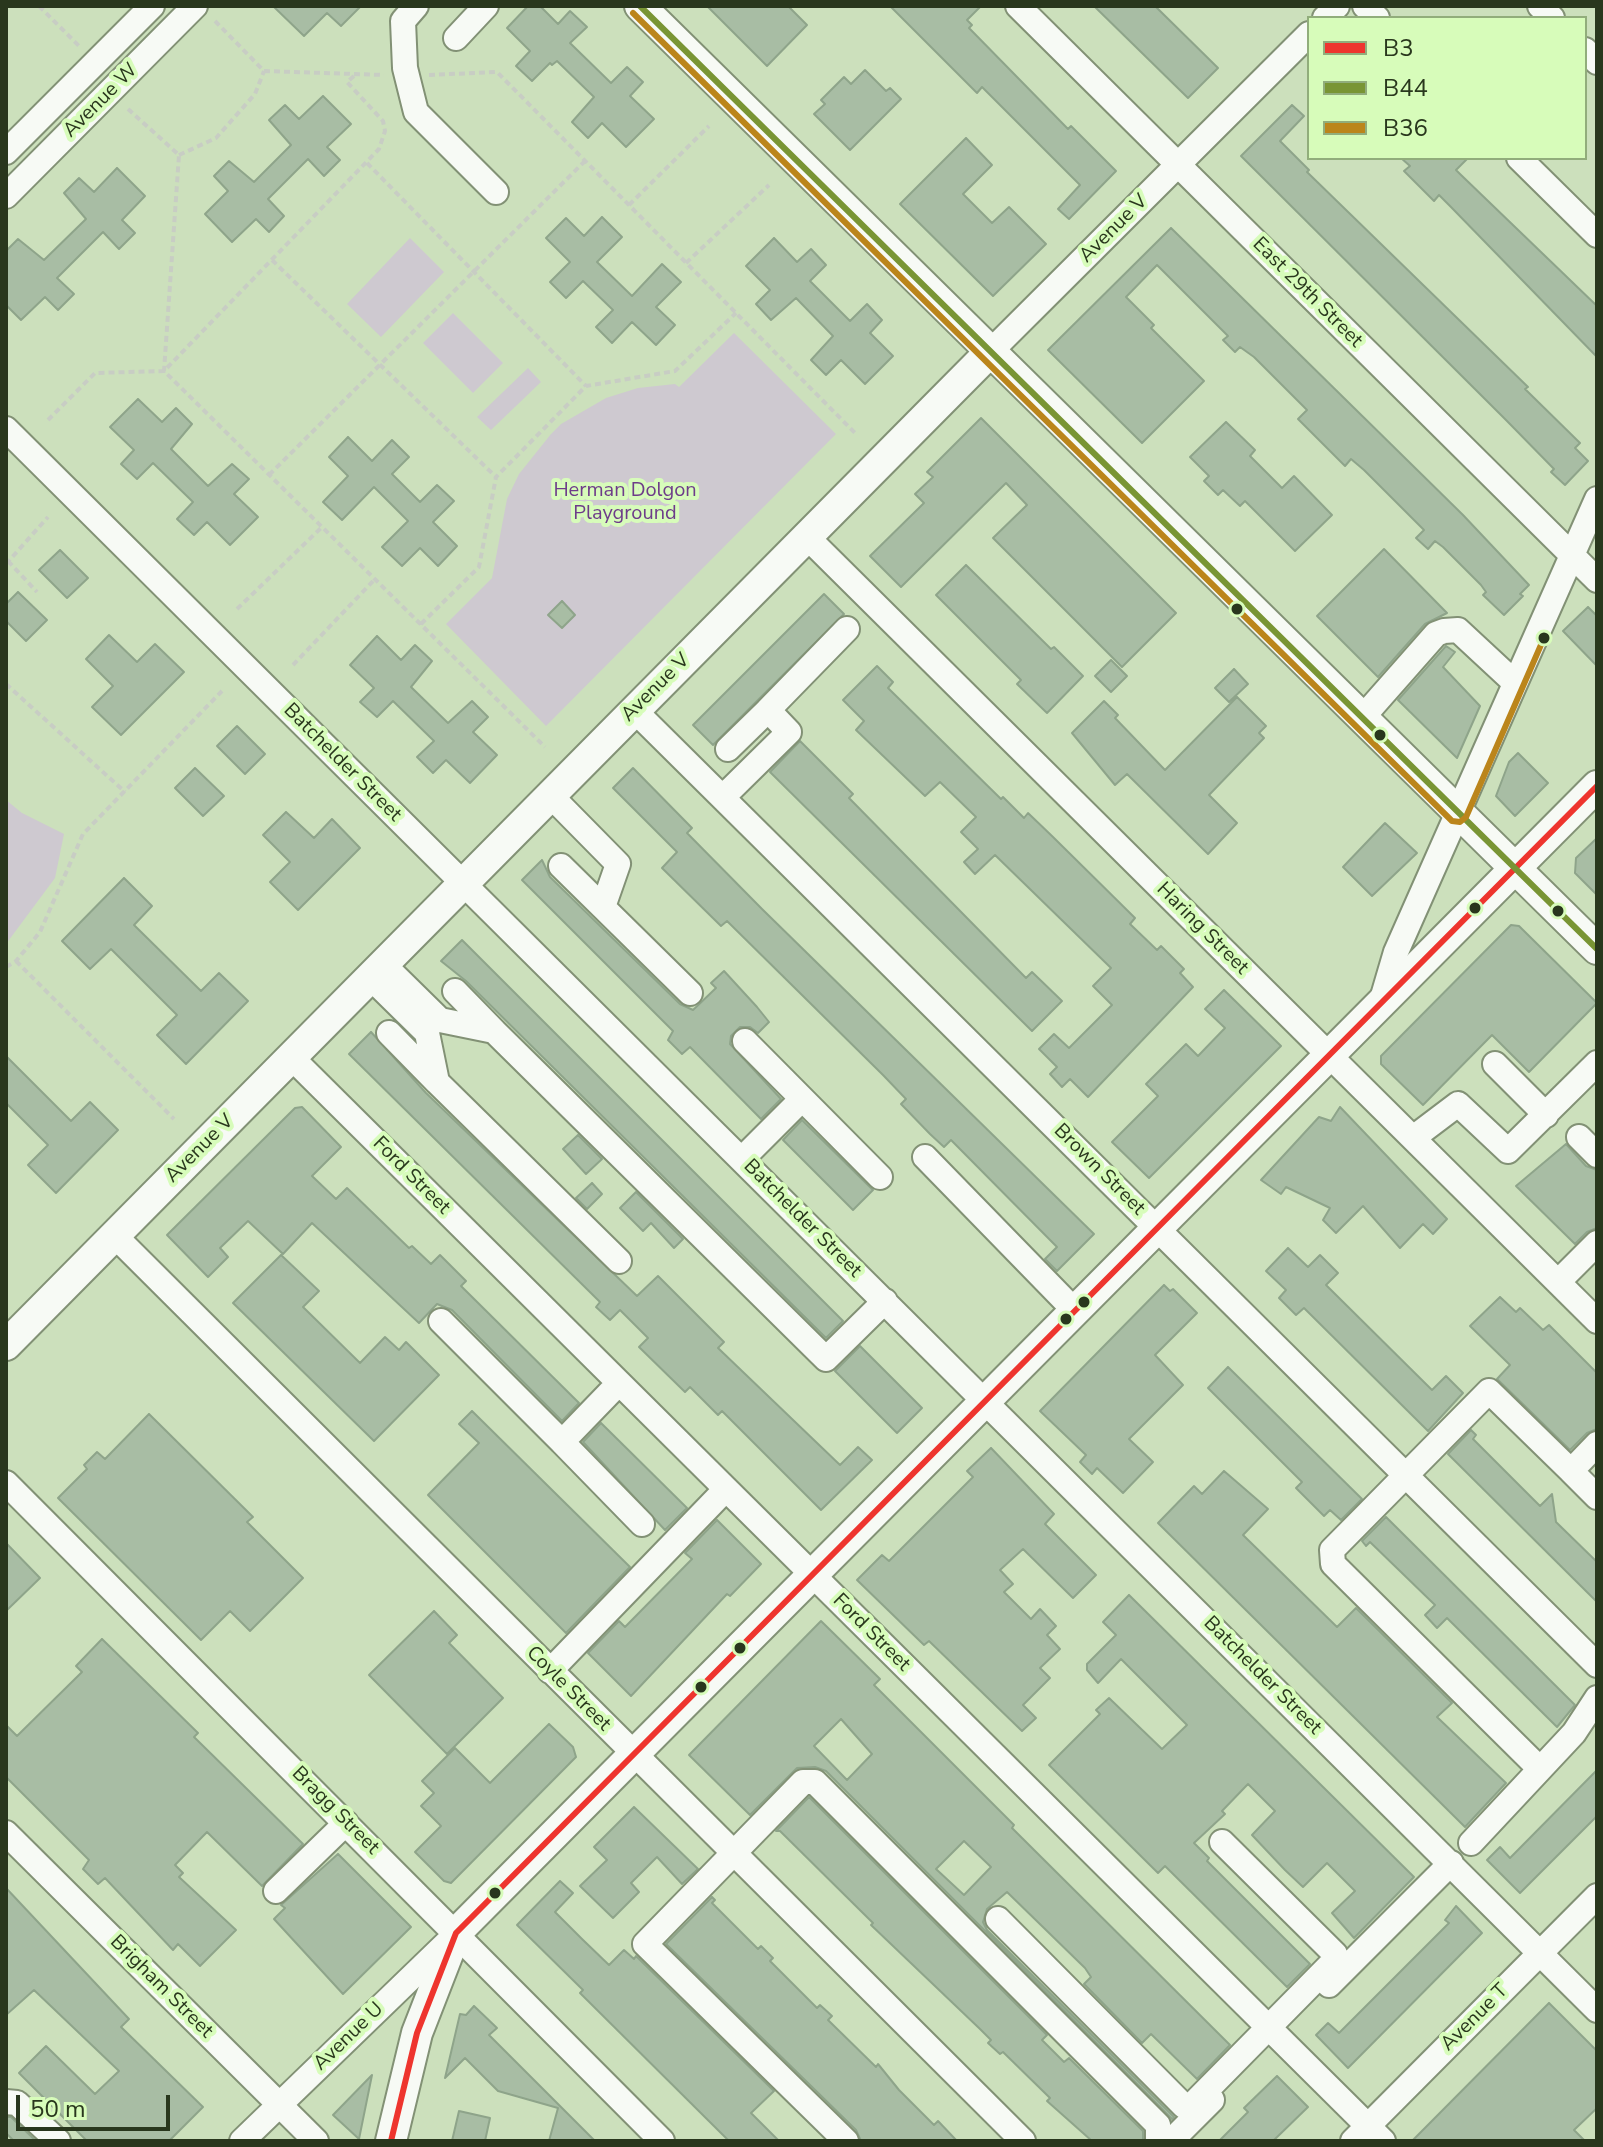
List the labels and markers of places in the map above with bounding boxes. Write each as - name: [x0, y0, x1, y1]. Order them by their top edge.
- unlabelled marker: [1229, 601, 1245, 617]
- unlabelled marker: [1536, 630, 1552, 646]
- unlabelled marker: [1372, 727, 1388, 743]
- unlabelled marker: [1467, 900, 1483, 916]
- unlabelled marker: [1550, 903, 1566, 919]
- unlabelled marker: [1076, 1294, 1092, 1310]
- unlabelled marker: [1058, 1311, 1074, 1327]
- unlabelled marker: [732, 1640, 748, 1656]
- unlabelled marker: [693, 1679, 709, 1695]
- unlabelled marker: [487, 1885, 503, 1901]

